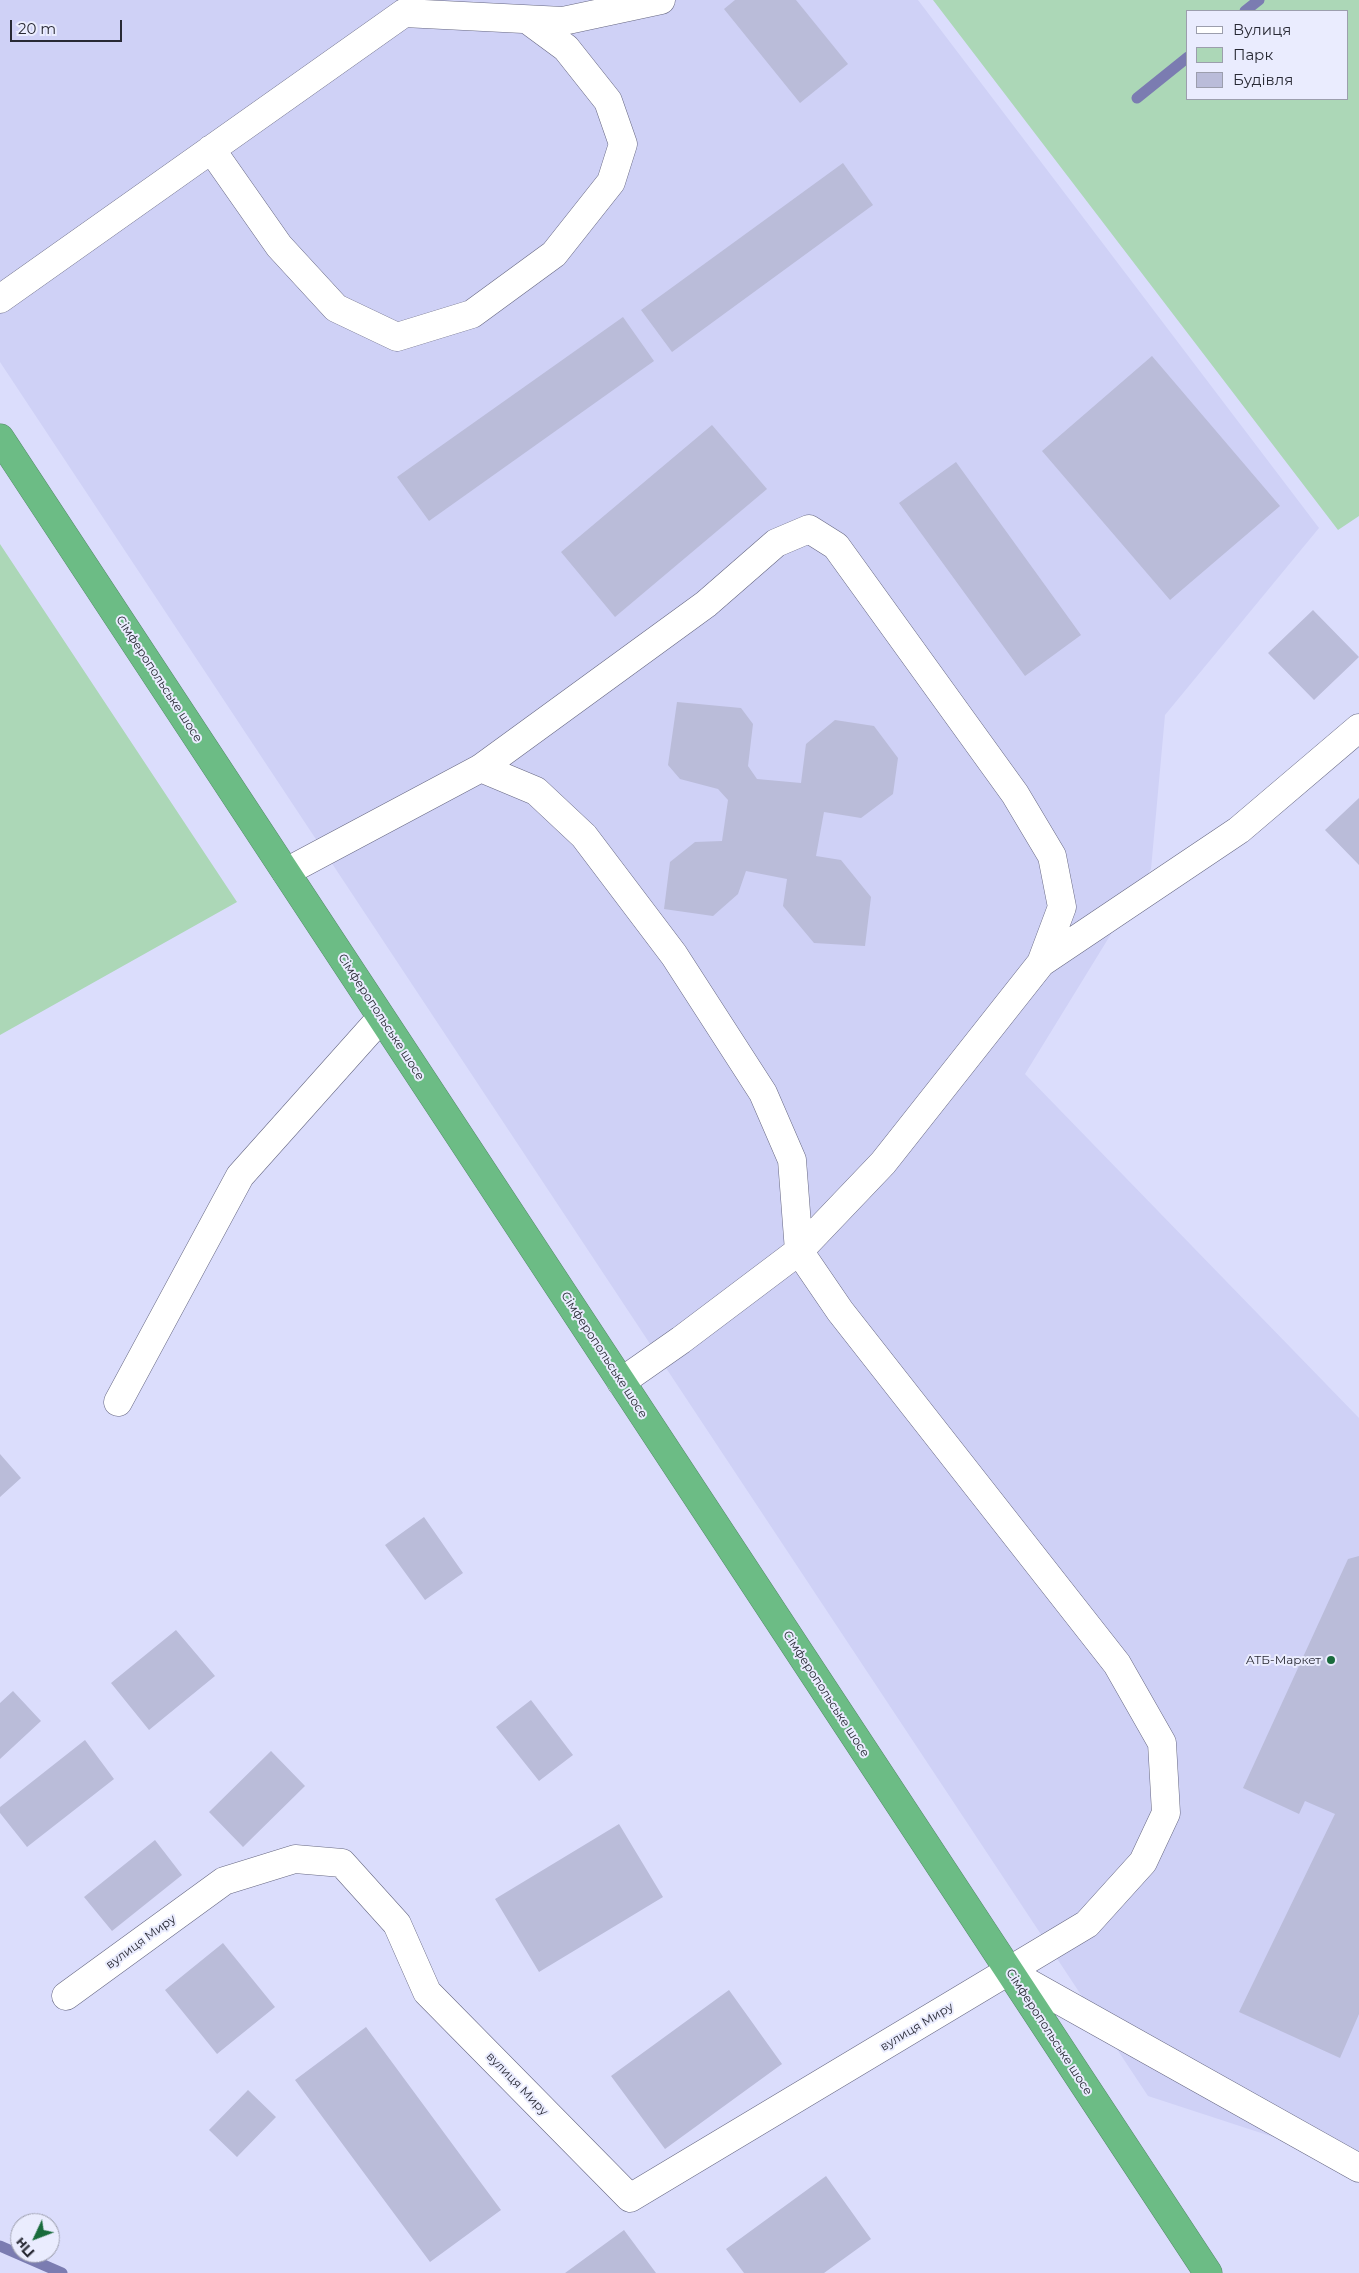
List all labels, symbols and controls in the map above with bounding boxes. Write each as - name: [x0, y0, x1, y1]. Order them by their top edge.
- scale bar: [12, 10, 125, 42]
- legend: [1186, 10, 1349, 100]
- text: 20 m: [18, 19, 56, 38]
- text: Вулиця: [1233, 20, 1291, 39]
- text: Парк: [1233, 45, 1273, 64]
- text: Будівля: [1233, 70, 1293, 89]
- street label: Сімферопольське шосе: [113, 613, 205, 745]
- street label: Сімферопольське шосе: [335, 951, 427, 1083]
- street label: Сімферопольське шосе: [558, 1289, 650, 1421]
- street label: Сімферопольське шосе: [780, 1628, 872, 1760]
- place label: АТБ-Маркет: [1246, 1653, 1321, 1667]
- marker: АТБ-Маркет: [1325, 1654, 1337, 1666]
- street label: вулиця Миру: [103, 1912, 179, 1972]
- street label: Сімферопольське шосе: [1003, 1966, 1095, 2098]
- street label: вулиця Миру: [878, 2000, 956, 2054]
- street label: вулиця Миру: [483, 2049, 551, 2119]
- north arrow: [10, 2213, 60, 2263]
- text: Пн: [11, 2234, 39, 2261]

